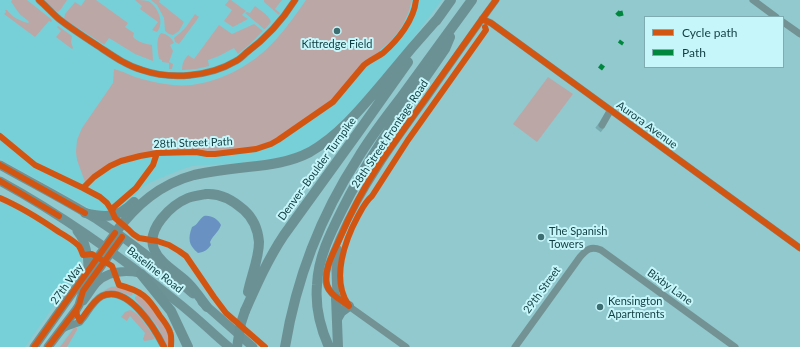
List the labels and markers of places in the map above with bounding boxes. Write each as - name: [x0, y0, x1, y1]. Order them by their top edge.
- marker: Kittredge Field: [332, 26, 342, 36]
- place label: Kittredge Field: [302, 37, 372, 51]
- place label: The Spanish Towers: [549, 224, 607, 250]
- marker: The Spanish Towers: [536, 232, 546, 242]
- place label: Kensington Apartments: [608, 294, 665, 320]
- marker: Kensington Apartments: [595, 302, 605, 312]

